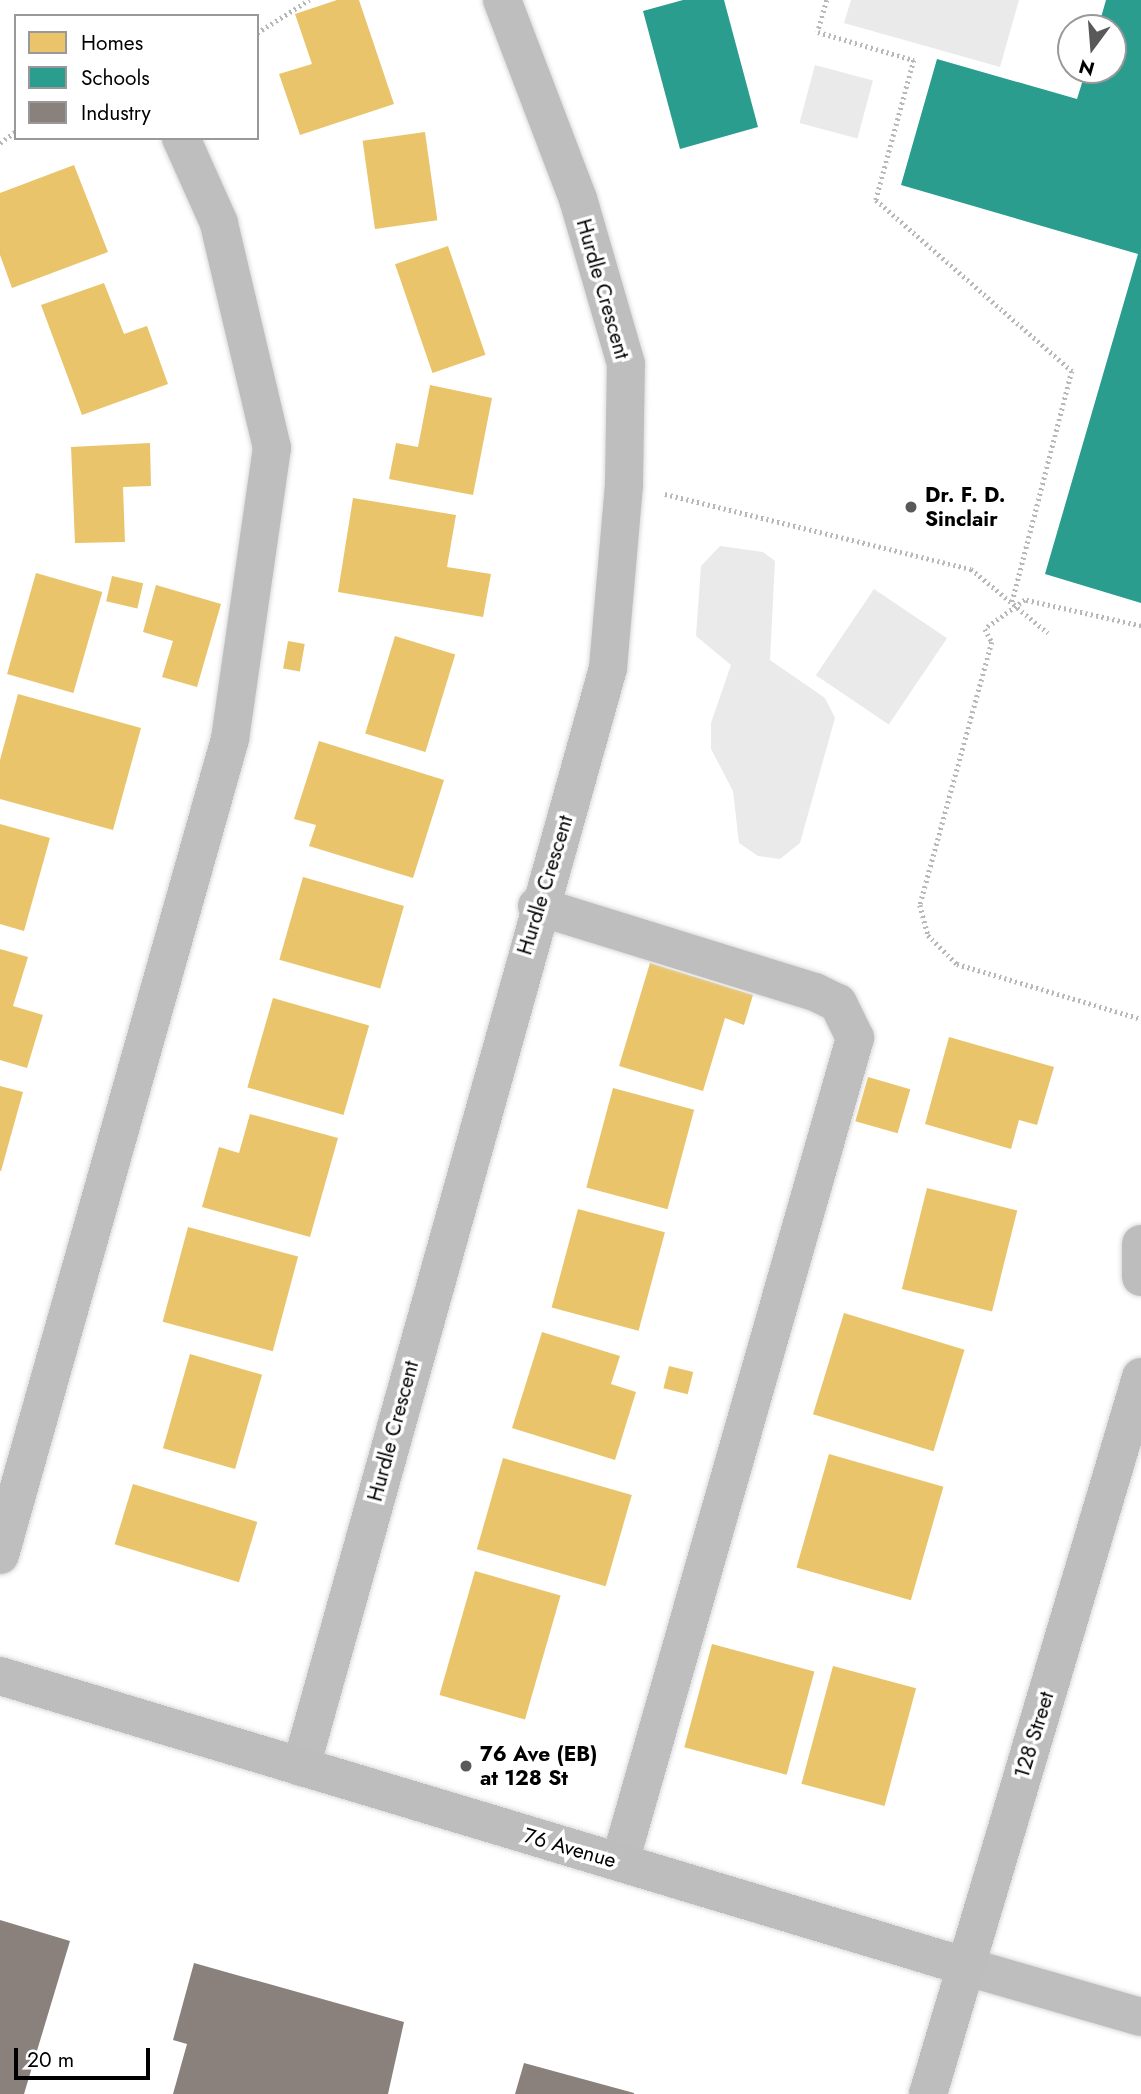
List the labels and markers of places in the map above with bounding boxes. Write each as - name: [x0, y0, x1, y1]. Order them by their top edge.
- place label: Dr. F. D. Sinclair: [925, 482, 1006, 532]
- marker: Dr. F. D. Sinclair: [903, 499, 919, 515]
- place label: 76 Ave (EB) at 128 St: [480, 1741, 597, 1791]
- marker: 76 Ave (EB) at 128 St: [458, 1758, 474, 1774]

